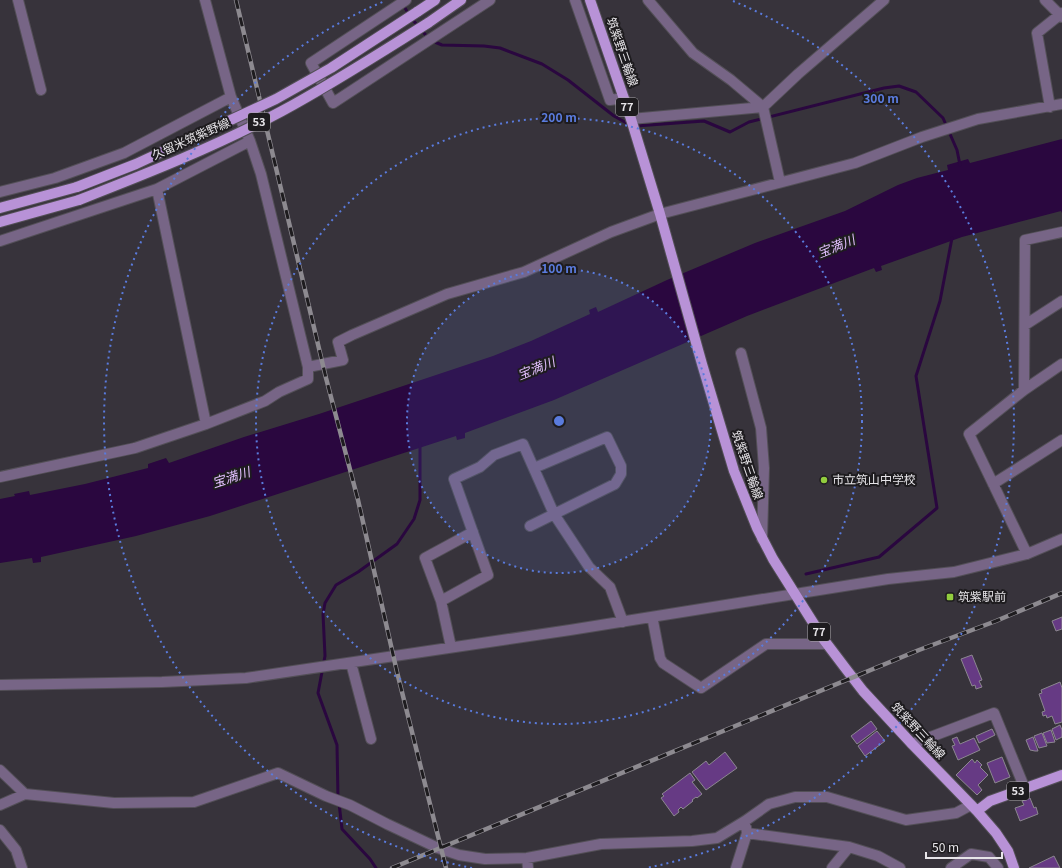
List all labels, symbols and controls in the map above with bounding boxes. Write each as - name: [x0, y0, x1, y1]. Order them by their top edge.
- street label: 筑紫野三輪線: [604, 15, 643, 88]
- text: 300 m: [863, 89, 899, 106]
- road number: 77: [616, 98, 638, 116]
- text: 200 m: [541, 108, 577, 125]
- street label: 久留米筑紫野線: [149, 113, 232, 162]
- road number: 53: [248, 113, 270, 131]
- water label: 宝満川: [814, 229, 859, 262]
- text: 100 m: [541, 259, 577, 276]
- water label: 宝満川: [514, 351, 559, 384]
- centre of rings: [552, 414, 566, 428]
- street label: 筑紫野三輪線: [729, 428, 768, 501]
- water label: 宝満川: [209, 461, 254, 492]
- place label: 市立筑山中学校: [832, 470, 916, 487]
- marker: 市立筑山中学校: [819, 475, 829, 485]
- place label: 筑紫駅前: [958, 587, 1006, 604]
- marker: 筑紫駅前: [945, 592, 955, 602]
- road number: 77: [808, 623, 830, 641]
- street label: 筑紫野三輪線: [888, 698, 950, 762]
- road number: 53: [1007, 782, 1029, 800]
- scale bar: [926, 834, 1002, 860]
- text: 50 m: [932, 838, 959, 855]

